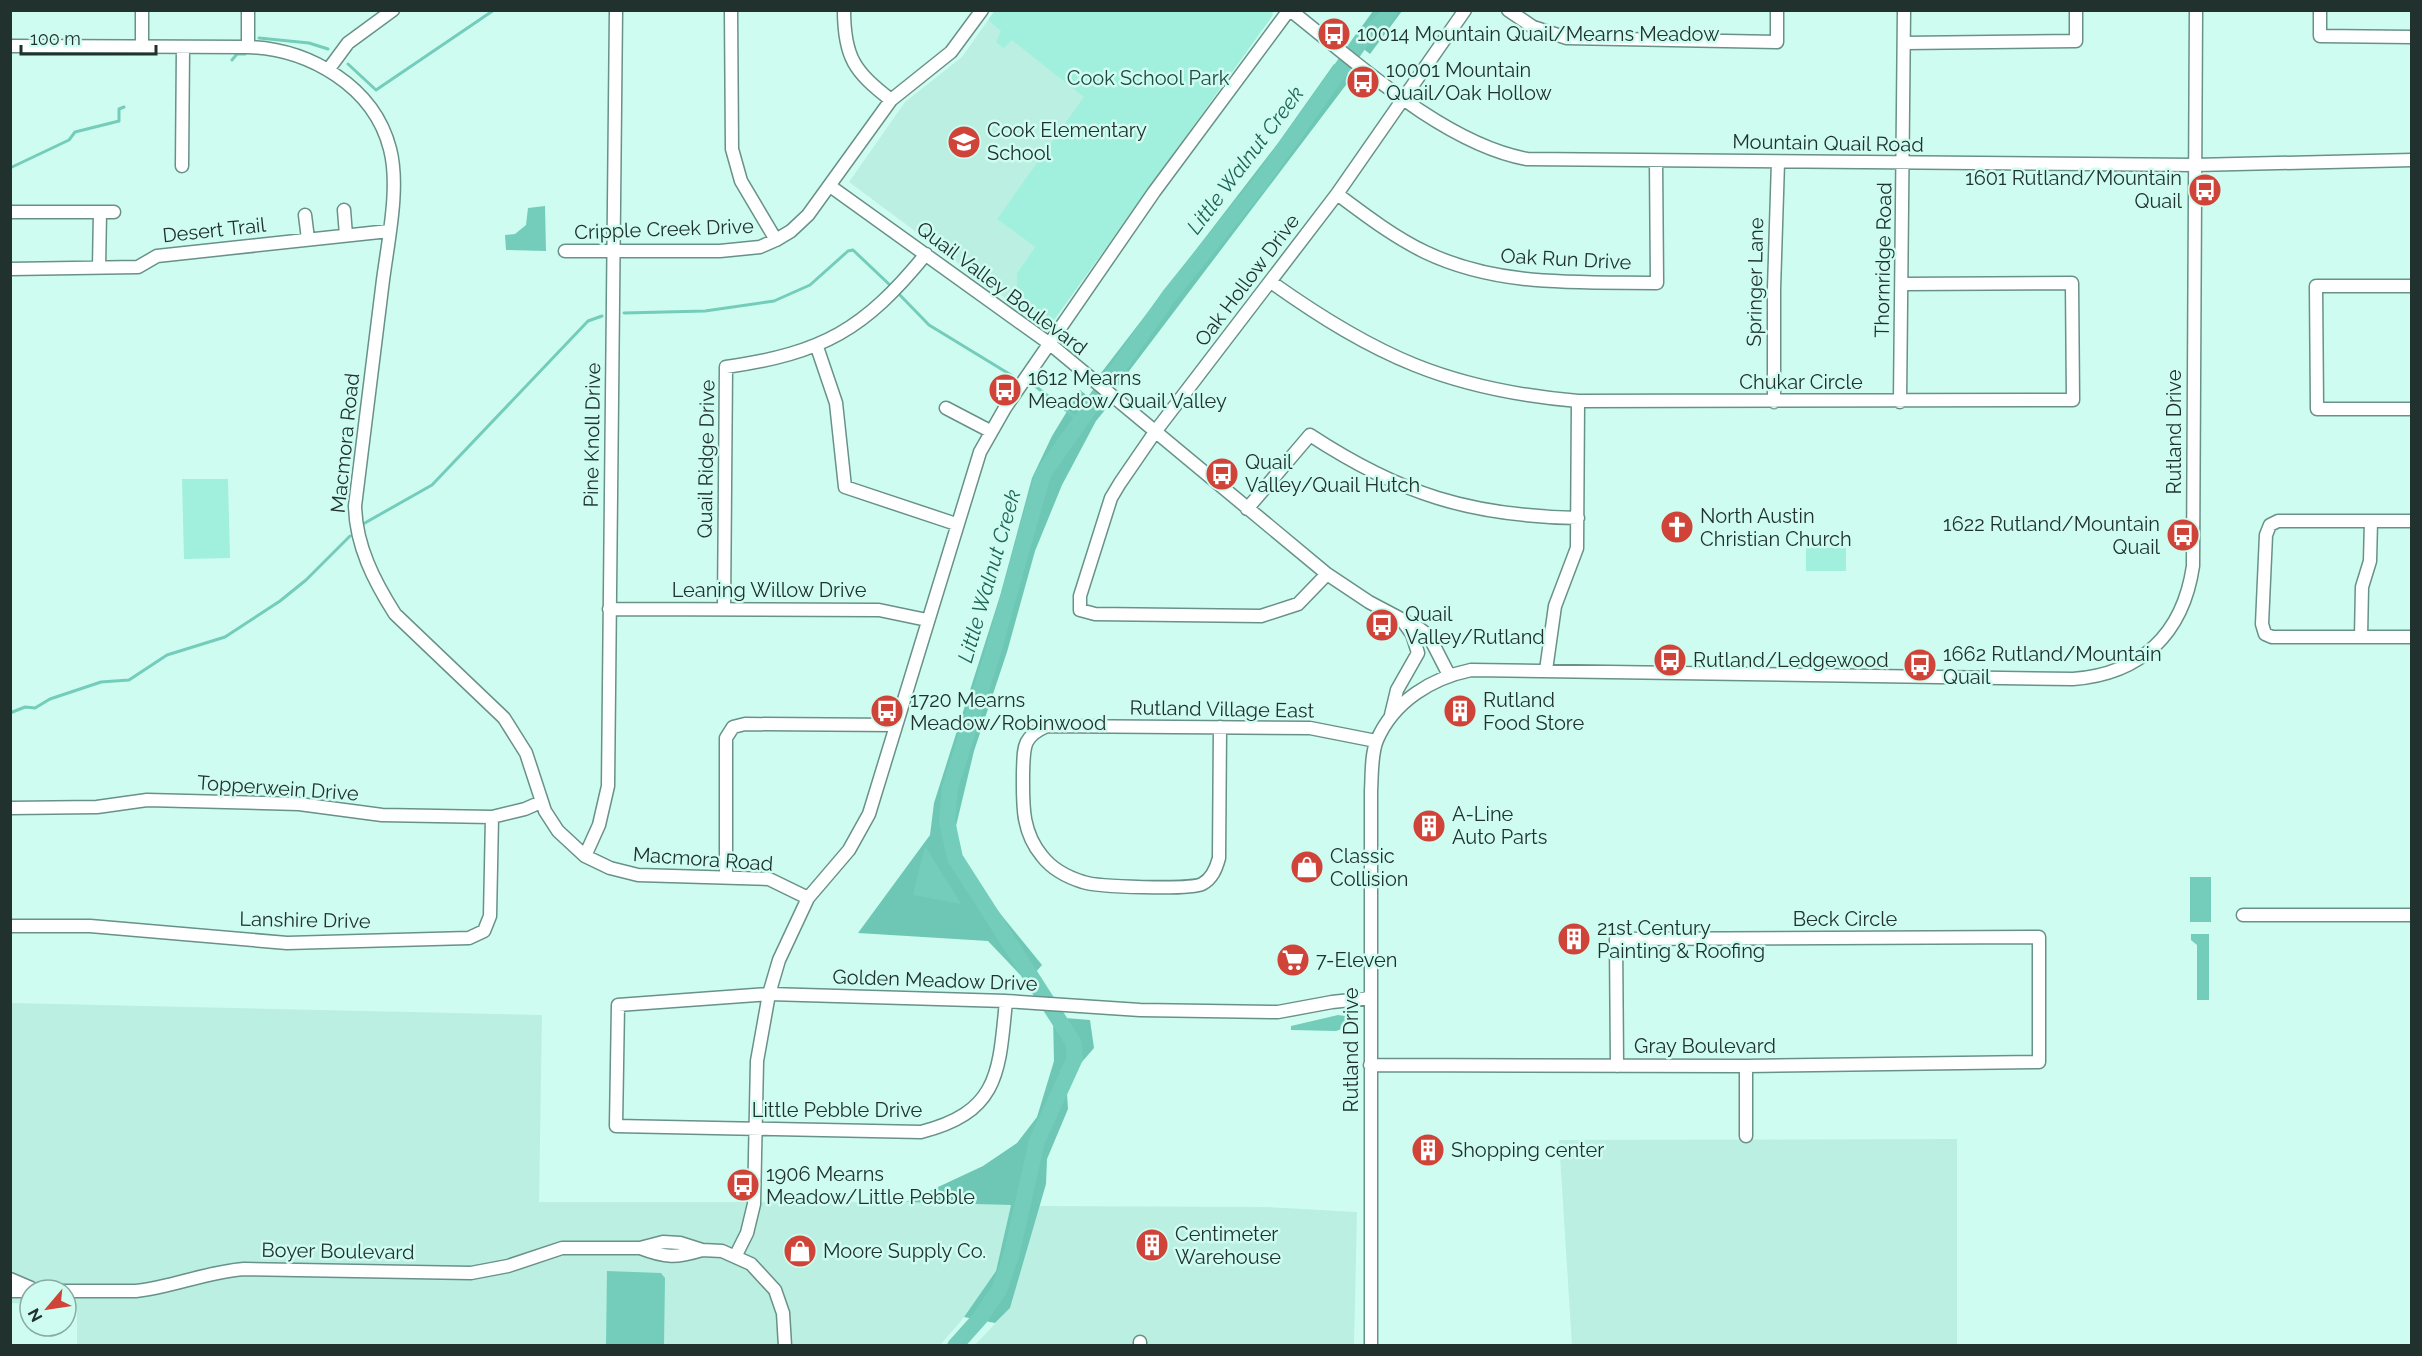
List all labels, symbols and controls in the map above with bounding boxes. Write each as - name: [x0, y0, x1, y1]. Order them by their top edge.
- bus stop icon: 10014 Mountain Quail/Mearns Meadow: [1316, 16, 1352, 52]
- scale bar: [21, 18, 156, 56]
- place label: 10014 Mountain Quail/Mearns Meadow: [1357, 22, 1719, 46]
- text: 100 m: [30, 28, 81, 49]
- place label: 10001 Mountain Quail/Oak Hollow: [1386, 58, 1552, 105]
- bus stop icon: 10001 Mountain Quail/Oak Hollow: [1345, 64, 1381, 100]
- park label: Cook School Park: [1067, 66, 1230, 90]
- water label: Little Walnut Creek: [1181, 81, 1309, 239]
- place label: Cook Elementary School: [987, 118, 1147, 165]
- school or university icon: Cook Elementary School: [946, 124, 982, 160]
- street label: Mountain Quail Road: [1732, 129, 1924, 157]
- place label: 1601 Rutland/Mountain Quail: [1965, 166, 2183, 213]
- bus stop icon: 1601 Rutland/Mountain Quail: [2187, 172, 2223, 208]
- street label: Thornridge Road: [1870, 182, 1896, 338]
- street label: Oak Hollow Drive: [1190, 209, 1305, 351]
- street label: Desert Trail: [161, 213, 267, 247]
- street label: Cripple Creek Drive: [574, 214, 754, 244]
- street label: Quail Valley Boulevard: [912, 216, 1092, 360]
- street label: Springer Lane: [1742, 217, 1768, 347]
- street label: Oak Run Drive: [1500, 244, 1632, 274]
- street label: Pine Knoll Drive: [579, 362, 605, 508]
- place label: 1612 Mearns Meadow/Quail Valley: [1028, 366, 1227, 413]
- street label: Rutland Drive: [2162, 369, 2186, 494]
- street label: Chukar Circle: [1739, 370, 1863, 394]
- street label: Macmora Road: [326, 372, 364, 514]
- bus stop icon: 1612 Mearns Meadow/Quail Valley: [987, 372, 1023, 408]
- street label: Quail Ridge Drive: [693, 379, 719, 539]
- place label: Quail Valley/Quail Hutch: [1245, 450, 1420, 497]
- bus stop icon: Quail Valley/Quail Hutch: [1204, 456, 1240, 492]
- water label: Little Walnut Creek: [952, 487, 1026, 665]
- place label: North Austin Christian Church: [1700, 504, 1852, 551]
- church icon: North Austin Christian Church: [1659, 509, 1695, 545]
- place label: 1622 Rutland/Mountain Quail: [1943, 512, 2161, 559]
- bus stop icon: 1622 Rutland/Mountain Quail: [2165, 517, 2201, 553]
- street label: Leaning Willow Drive: [672, 578, 867, 602]
- place label: Quail Valley/Rutland: [1405, 602, 1545, 649]
- bus stop icon: Quail Valley/Rutland: [1364, 607, 1400, 643]
- bus stop icon: Rutland/Ledgewood: [1652, 642, 1688, 678]
- place label: 1662 Rutland/Mountain Quail: [1943, 642, 2162, 689]
- bus stop icon: 1662 Rutland/Mountain Quail: [1902, 647, 1938, 683]
- place label: Rutland/Ledgewood: [1693, 648, 1889, 672]
- place label: 1720 Mearns Meadow/Robinwood: [910, 688, 1106, 735]
- place label: Rutland Food Store: [1483, 688, 1585, 735]
- bus stop icon: 1720 Mearns Meadow/Robinwood: [869, 693, 905, 729]
- building icon: Rutland Food Store: [1442, 693, 1478, 729]
- street label: Rutland Village East: [1129, 695, 1315, 723]
- street label: Topperwein Drive: [196, 770, 360, 806]
- place label: A-Line Auto Parts: [1452, 802, 1547, 849]
- building icon: A-Line Auto Parts: [1411, 808, 1447, 844]
- street label: Macmora Road: [632, 842, 774, 876]
- place label: Classic Collision: [1330, 844, 1408, 891]
- shop icon: Classic Collision: [1289, 849, 1325, 885]
- street label: Lanshire Drive: [239, 907, 371, 933]
- street label: Beck Circle: [1793, 907, 1898, 931]
- place label: 21st Century Painting & Roofing: [1597, 916, 1765, 963]
- building icon: 21st Century Painting & Roofing: [1556, 921, 1592, 957]
- supermarket icon: 7-Eleven: [1275, 942, 1311, 978]
- place label: 7-Eleven: [1316, 948, 1397, 972]
- street label: Golden Meadow Drive: [832, 964, 1038, 996]
- street label: Rutland Drive: [1339, 987, 1363, 1112]
- street label: Gray Boulevard: [1634, 1034, 1776, 1058]
- street label: Little Pebble Drive: [752, 1098, 922, 1122]
- building icon: Shopping center: [1410, 1132, 1446, 1168]
- place label: Shopping center: [1451, 1138, 1604, 1162]
- place label: 1906 Mearns Meadow/Little Pebble: [766, 1162, 975, 1209]
- bus stop icon: 1906 Mearns Meadow/Little Pebble: [725, 1167, 761, 1203]
- place label: Centimeter Warehouse: [1175, 1222, 1281, 1269]
- building icon: Centimeter Warehouse: [1134, 1227, 1170, 1263]
- shop icon: Moore Supply Co.: [782, 1233, 818, 1269]
- street label: Boyer Boulevard: [261, 1238, 415, 1264]
- place label: Moore Supply Co.: [823, 1239, 986, 1263]
- north arrow: [18, 1278, 78, 1338]
- text: N: [24, 1305, 47, 1325]

